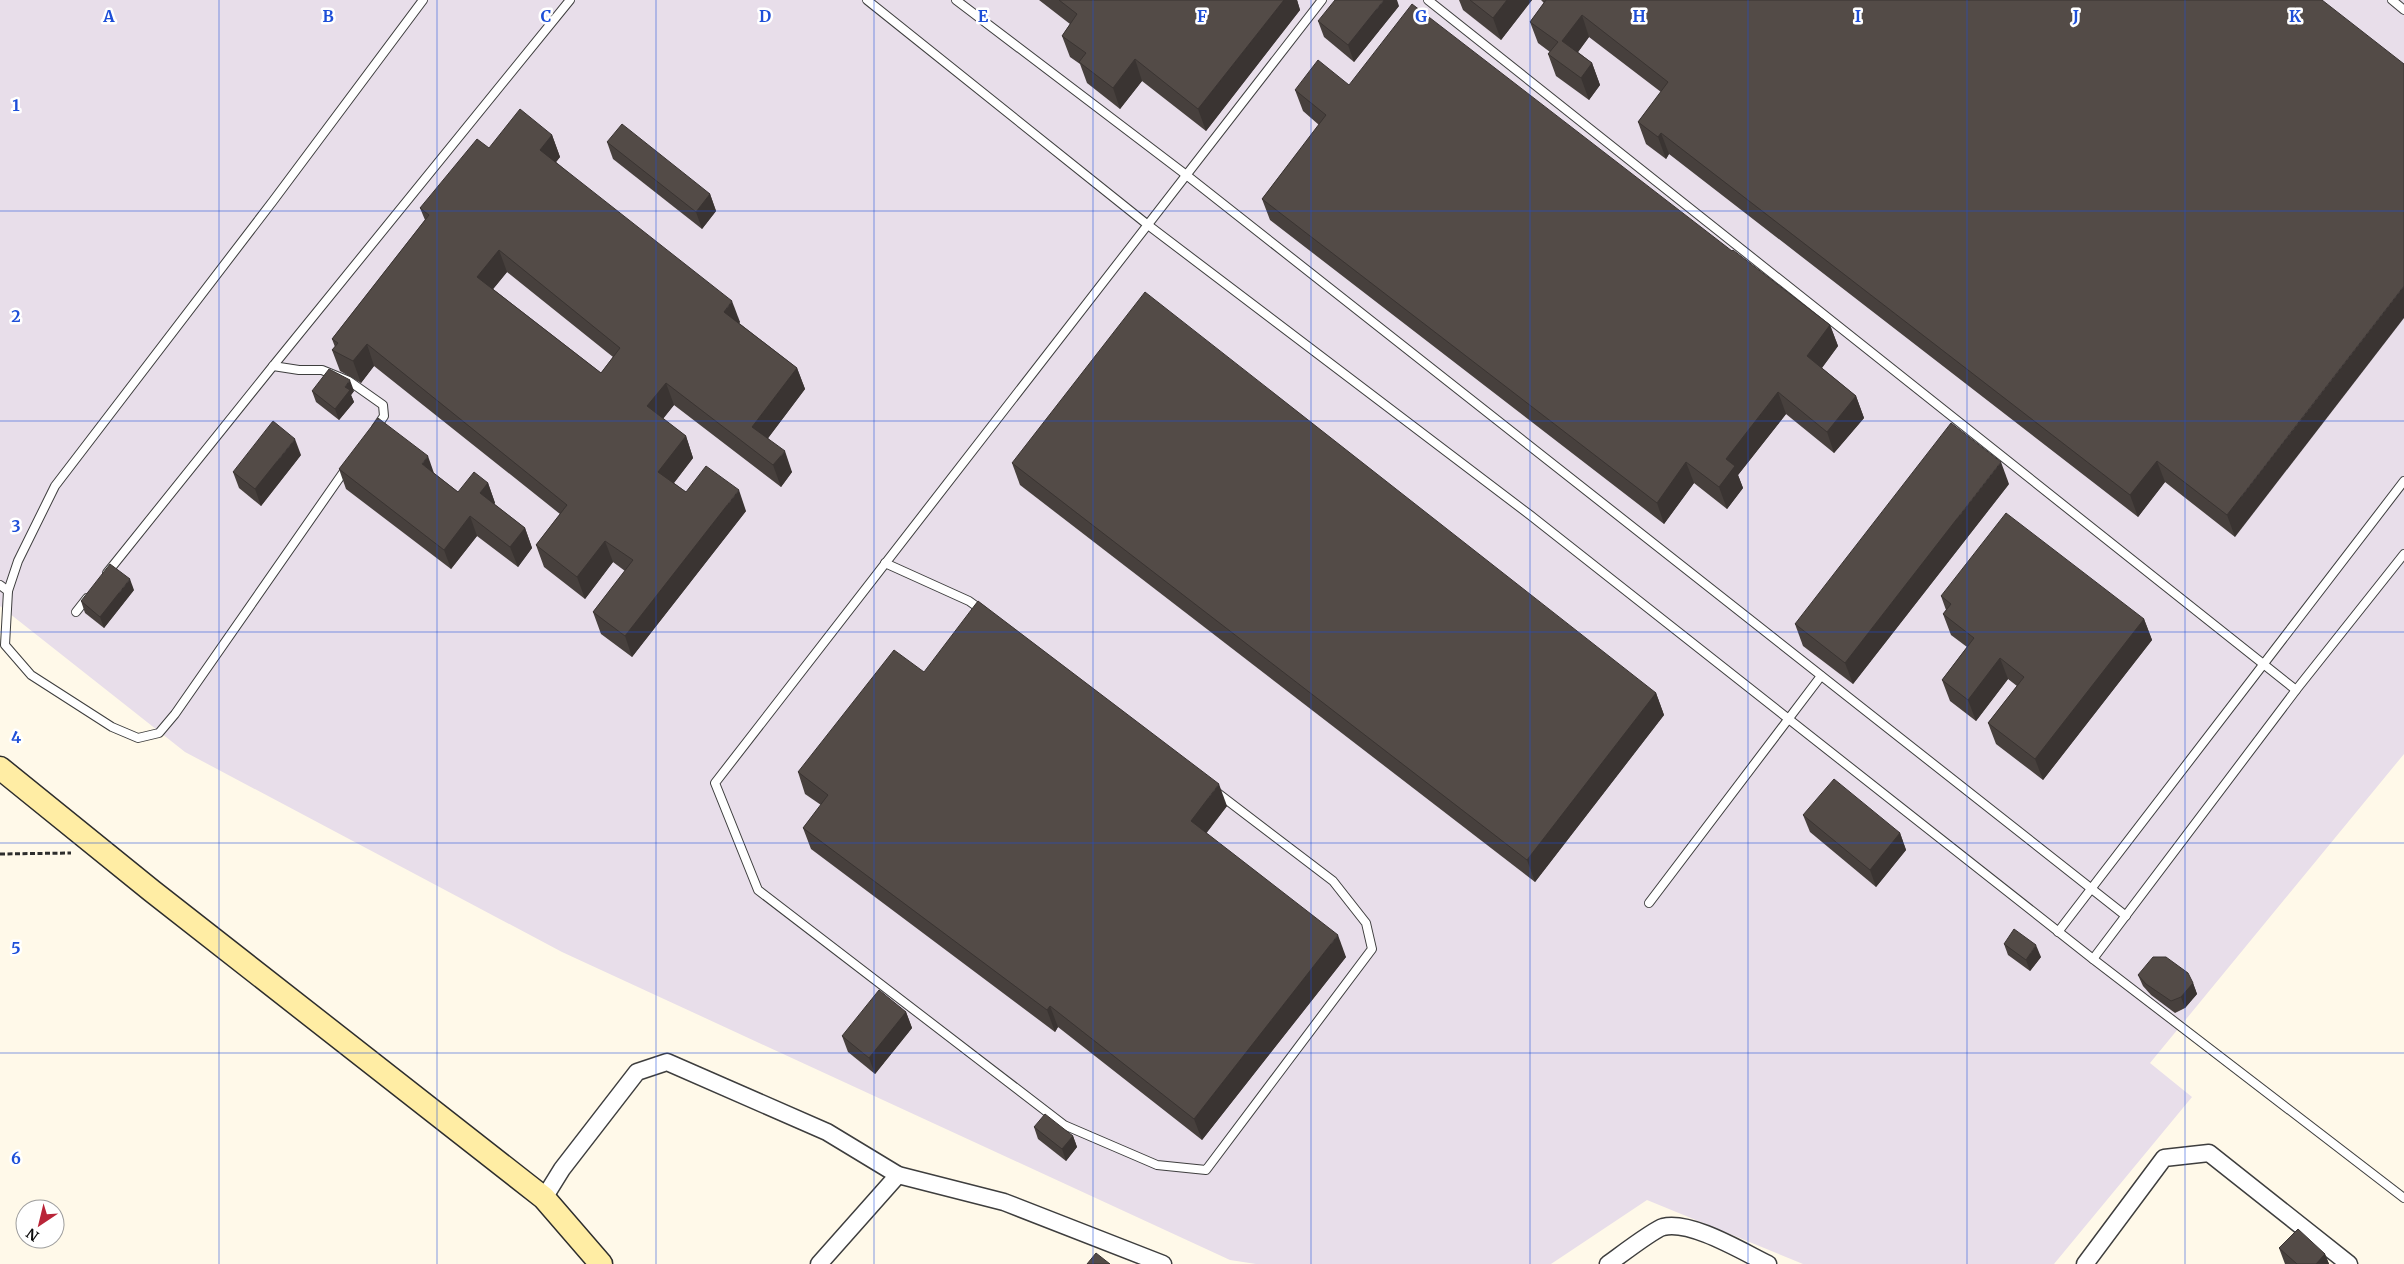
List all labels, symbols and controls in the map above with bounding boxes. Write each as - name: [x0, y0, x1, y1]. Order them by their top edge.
- text: A: [102, 6, 115, 26]
- text: B: [322, 6, 334, 26]
- text: C: [541, 6, 551, 26]
- text: D: [759, 6, 771, 26]
- text: E: [978, 6, 989, 26]
- text: F: [1197, 6, 1207, 26]
- text: G: [1415, 6, 1427, 26]
- text: H: [1632, 6, 1646, 26]
- text: I: [1855, 6, 1861, 26]
- text: J: [2072, 6, 2079, 26]
- text: K: [2289, 6, 2301, 26]
- text: 1: [12, 95, 20, 115]
- text: 2: [11, 306, 21, 326]
- text: 3: [11, 516, 21, 536]
- text: 4: [11, 727, 21, 747]
- text: 5: [11, 938, 21, 958]
- text: 6: [11, 1148, 21, 1168]
- north arrow: [15, 1199, 65, 1249]
- text: N: [23, 1224, 42, 1245]

